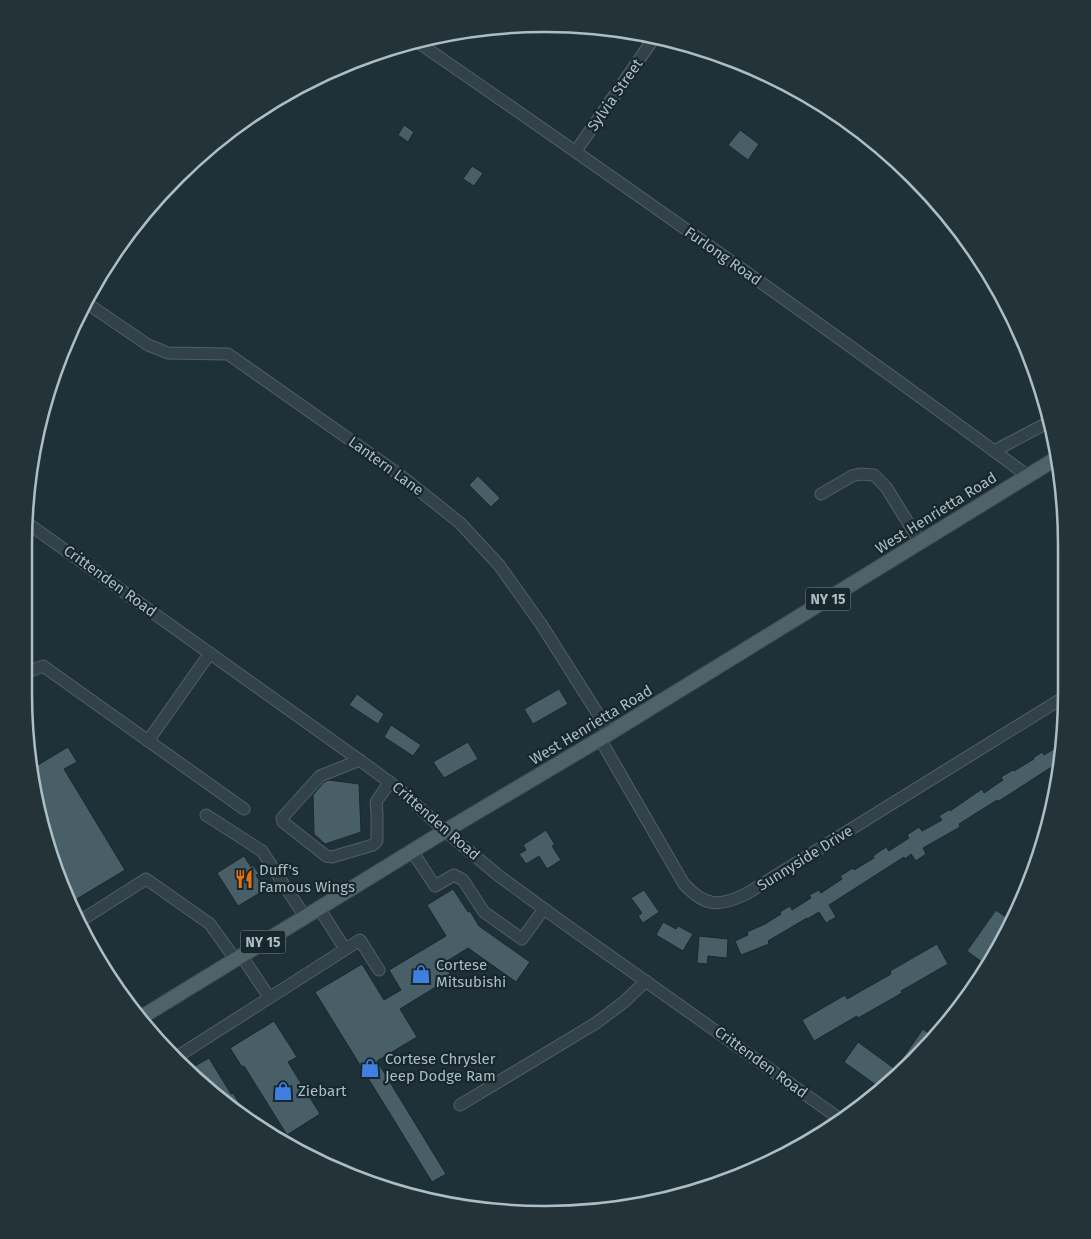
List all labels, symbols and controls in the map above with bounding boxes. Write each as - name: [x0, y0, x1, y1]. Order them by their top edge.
- street label: Sylvia Street: [584, 55, 647, 135]
- street label: Furlong Road: [681, 223, 765, 289]
- street label: Lantern Lane: [345, 433, 427, 499]
- street label: West Henrietta Road: [872, 468, 1000, 558]
- street label: Crittenden Road: [60, 541, 160, 621]
- road number: NY 15: [806, 588, 850, 610]
- street label: West Henrietta Road: [527, 681, 655, 769]
- street label: Crittenden Road: [388, 778, 484, 864]
- street label: Sunnyside Drive: [754, 821, 856, 895]
- place label: Duff's Famous Wings: [259, 861, 355, 896]
- restaurant icon: Duff's Famous Wings: [233, 868, 255, 890]
- road number: NY 15: [240, 930, 286, 954]
- place label: Cortese Mitsubishi: [436, 956, 506, 991]
- shop icon: Cortese Mitsubishi: [410, 963, 432, 985]
- street label: Crittenden Road: [711, 1022, 811, 1102]
- place label: Cortese Chrysler Jeep Dodge Ram: [385, 1050, 496, 1085]
- shop icon: Cortese Chrysler Jeep Dodge Ram: [359, 1057, 381, 1079]
- shop icon: Ziebart: [272, 1080, 294, 1102]
- place label: Ziebart: [298, 1082, 347, 1100]

